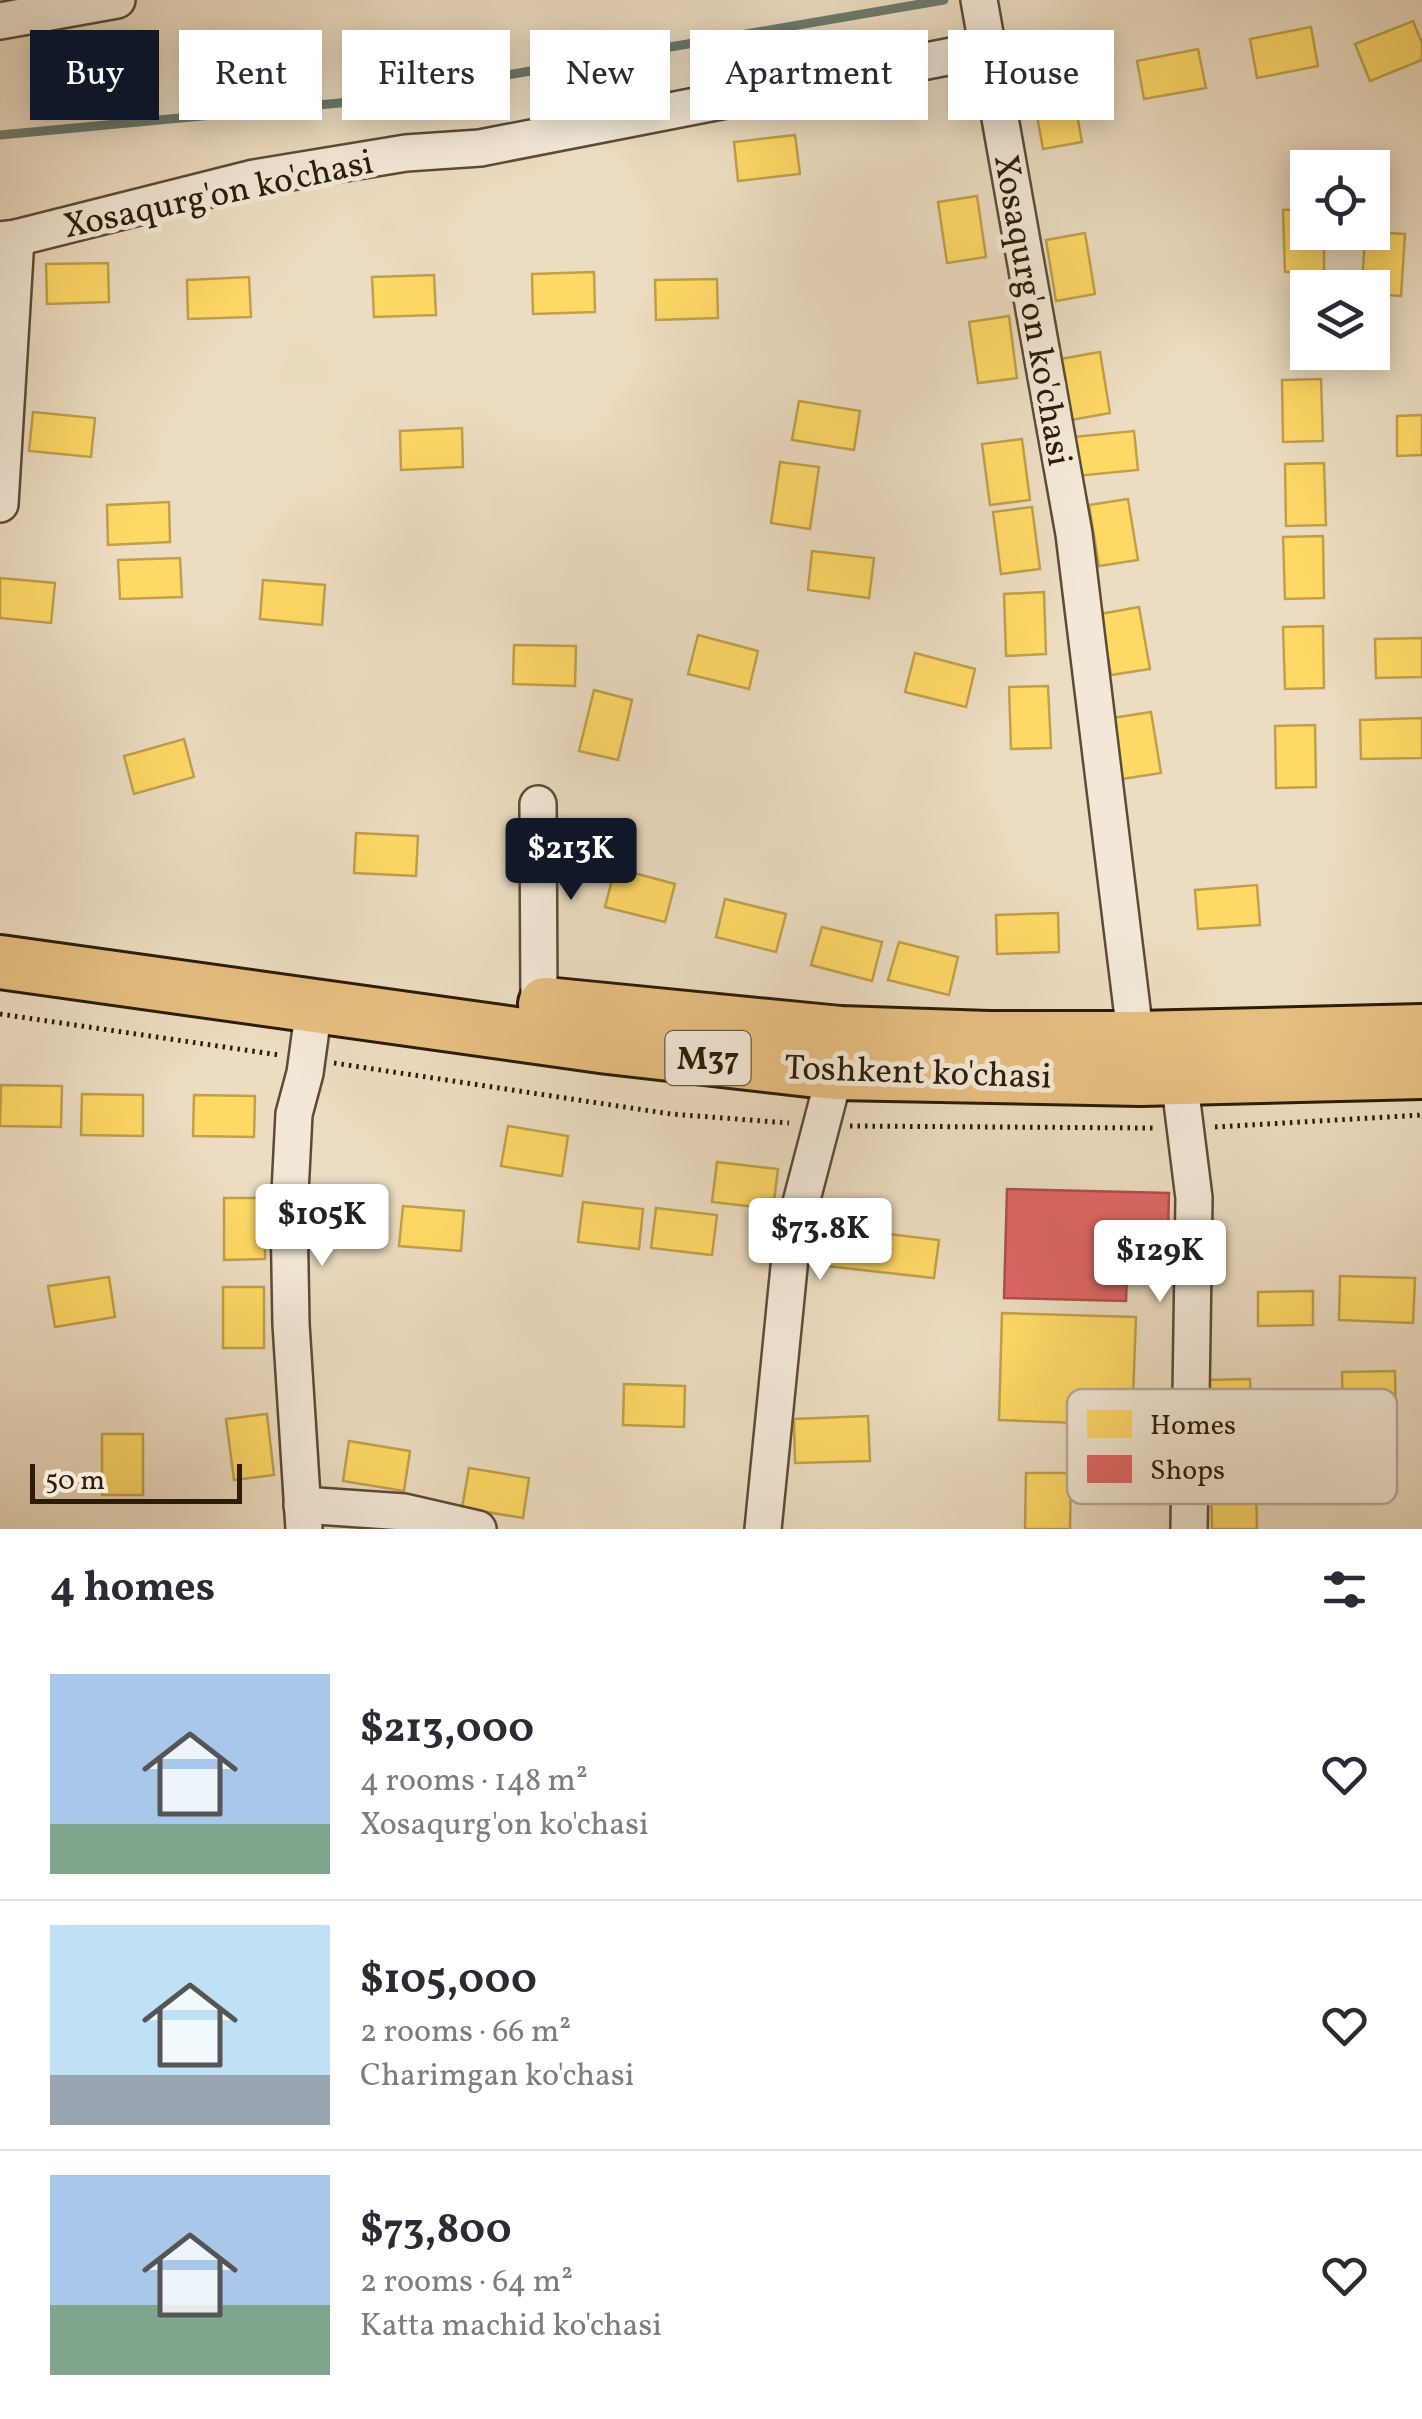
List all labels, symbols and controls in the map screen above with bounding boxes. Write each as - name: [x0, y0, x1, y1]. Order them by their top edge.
- chip: Buy: [30, 30, 159, 120]
- chip: Rent: [179, 30, 322, 120]
- chip: Filters: [342, 30, 510, 120]
- chip: New: [530, 30, 670, 120]
- chip: Apartment: [690, 30, 928, 120]
- chip: House: [948, 30, 1114, 120]
- street label: Xosaqurg'on ko'chasi: [59, 140, 378, 252]
- map controls: [1290, 150, 1390, 370]
- button: locate: [1290, 150, 1390, 250]
- street label: Xosaqurg'on ko'chasi: [980, 151, 1082, 470]
- button: layers: [1290, 270, 1390, 370]
- pin: $213K: [501, 818, 641, 903]
- text: $213K: [528, 828, 614, 872]
- road number: M37: [666, 1031, 750, 1085]
- street label: Toshkent ko'chasi: [783, 1045, 1052, 1103]
- pin: $105K: [252, 1184, 392, 1269]
- text: $105K: [278, 1194, 366, 1238]
- pin: $73.8K: [739, 1198, 901, 1283]
- text: $73.8K: [771, 1208, 869, 1252]
- pin: $129K: [1090, 1220, 1230, 1305]
- text: $129K: [1116, 1230, 1204, 1274]
- legend: [1067, 1389, 1397, 1504]
- text: Homes: [1150, 1407, 1236, 1446]
- text: Shops: [1150, 1452, 1225, 1491]
- scale bar: [30, 1459, 242, 1504]
- text: 50 m: [45, 1462, 105, 1501]
- text: 4 homes: [50, 1560, 215, 1619]
- icon: filters: [1317, 1562, 1372, 1617]
- text: $213,000: [360, 1701, 534, 1760]
- icon: home: [130, 1714, 250, 1834]
- icon: heart: [1317, 1747, 1372, 1802]
- text: 4 rooms · 148 m²: [360, 1760, 588, 1804]
- text: Xosaqurg'on ko'chasi: [360, 1804, 649, 1848]
- text: $105,000: [360, 1952, 537, 2011]
- icon: home: [130, 1965, 250, 2085]
- icon: heart: [1317, 1998, 1372, 2053]
- text: 2 rooms · 66 m²: [360, 2011, 571, 2055]
- text: Charimgan ko'chasi: [360, 2055, 634, 2099]
- text: $73,800: [360, 2202, 512, 2261]
- icon: home: [130, 2215, 250, 2335]
- icon: heart: [1317, 2248, 1372, 2303]
- text: 2 rooms · 64 m²: [360, 2261, 573, 2305]
- text: Katta machid ko'chasi: [360, 2305, 662, 2349]

